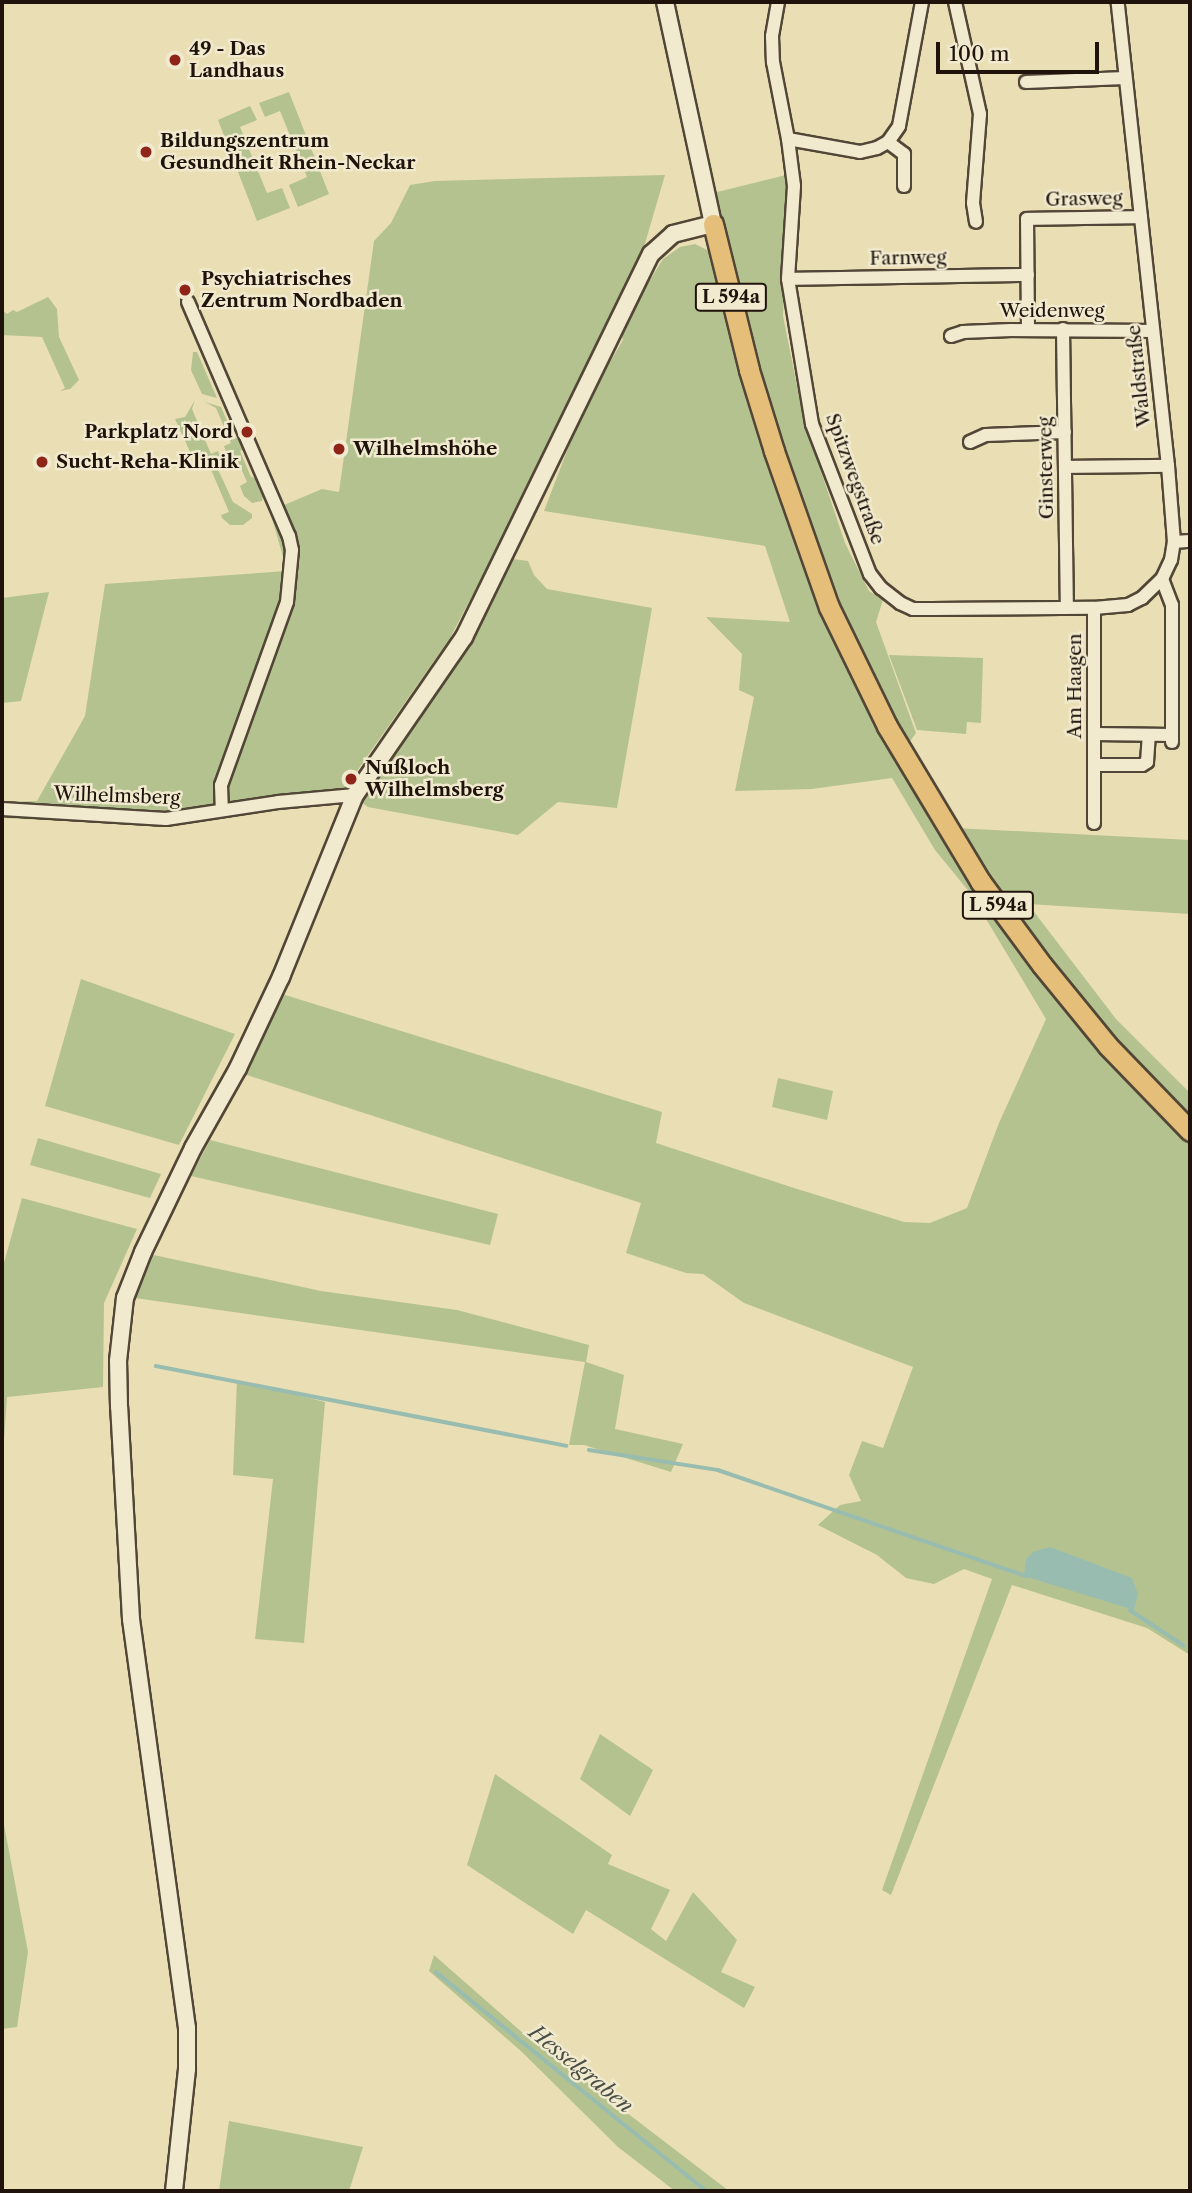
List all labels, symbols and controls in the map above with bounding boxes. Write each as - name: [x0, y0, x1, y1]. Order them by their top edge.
- scale bar: [940, 28, 1103, 72]
- place label: 49 - Das Landhaus: [189, 38, 284, 82]
- text: 100 m: [949, 41, 1010, 66]
- marker: 49 - Das Landhaus: [167, 52, 183, 68]
- place label: Bildungszentrum Gesundheit Rhein-Neckar: [160, 130, 416, 174]
- marker: Bildungszentrum Gesundheit Rhein-Neckar: [138, 144, 154, 160]
- street label: Grasweg: [1045, 187, 1123, 211]
- street label: Farnweg: [869, 246, 947, 270]
- place label: Psychiatrisches Zentrum Nordbaden: [201, 268, 403, 312]
- marker: Psychiatrisches Zentrum Nordbaden: [175, 280, 195, 300]
- road number: L 594a: [694, 282, 768, 312]
- street label: Weidenweg: [999, 300, 1105, 322]
- street label: Waldstraße: [1122, 324, 1156, 428]
- street label: Spitzwegstraße: [821, 410, 889, 548]
- street label: Ginsterweg: [1034, 417, 1058, 519]
- place label: Parkplatz Nord: [84, 421, 233, 443]
- marker: Parkplatz Nord: [239, 424, 255, 440]
- place label: Wilhelmshöhe: [353, 438, 497, 460]
- marker: Wilhelmshöhe: [331, 441, 347, 457]
- place label: Sucht-Reha-Klinik: [56, 451, 239, 473]
- marker: Sucht-Reha-Klinik: [34, 454, 50, 470]
- street label: Am Haagen: [1064, 633, 1086, 739]
- place label: Nußloch Wilhelmsberg: [365, 757, 504, 801]
- marker: Nußloch Wilhelmsberg: [343, 771, 359, 787]
- street label: Wilhelmsberg: [53, 782, 181, 810]
- road number: L 594a: [961, 890, 1035, 920]
- water label: Hesselgraben: [524, 2019, 638, 2119]

